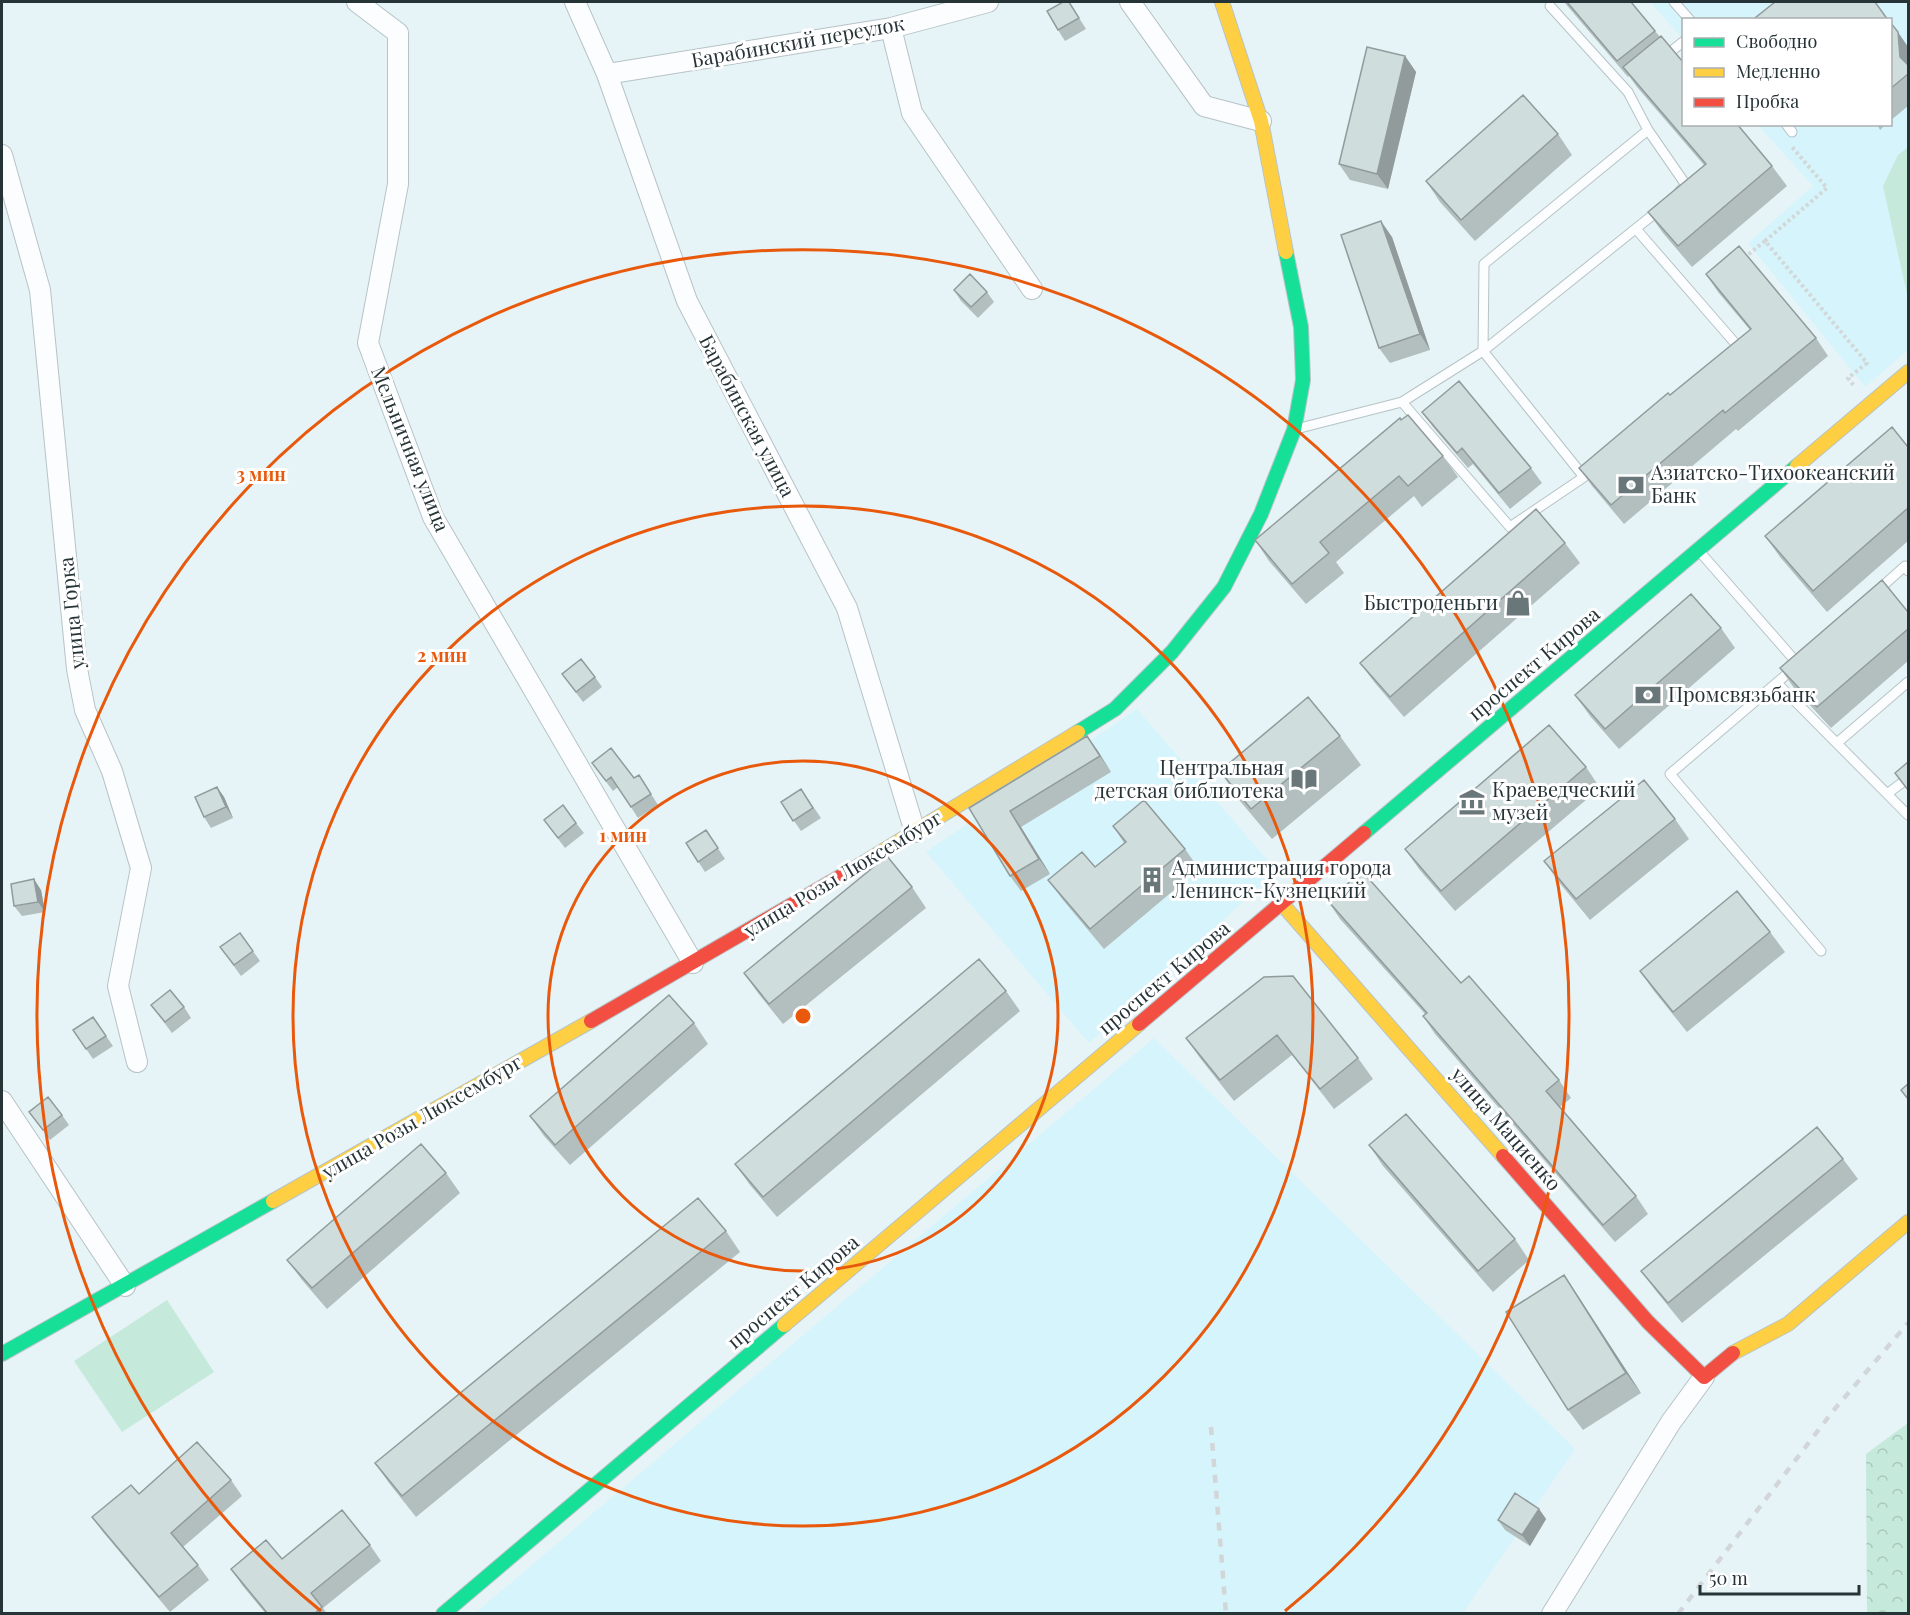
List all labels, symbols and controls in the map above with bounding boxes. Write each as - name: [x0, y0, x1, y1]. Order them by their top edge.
- street label: Барабинский переулок: [689, 8, 907, 73]
- legend: [1682, 18, 1892, 126]
- text: Свободно: [1736, 29, 1817, 53]
- text: Медленно: [1736, 59, 1821, 83]
- text: Пробка: [1736, 89, 1799, 113]
- street label: Барабинская улица: [694, 329, 803, 501]
- street label: Мельничная улица: [366, 362, 457, 535]
- place label: Азиатско-Тихоокеанский Банк: [1650, 458, 1895, 508]
- text: 3 мин: [236, 462, 286, 486]
- bank icon: Азиатско-Тихоокеанский Банк: [1616, 470, 1646, 500]
- street label: улица Горка: [51, 556, 90, 672]
- place label: Быстроденьги: [1364, 588, 1498, 615]
- shop icon: Быстроденьги: [1503, 588, 1533, 618]
- street label: проспект Кирова: [1462, 600, 1605, 726]
- text: 2 мин: [417, 643, 468, 667]
- bank icon: Промсвязьбанк: [1633, 680, 1663, 710]
- place label: Промсвязьбанк: [1668, 680, 1816, 707]
- place label: Центральная детская библиотека: [1095, 753, 1284, 803]
- library icon: Центральная детская библиотека: [1289, 764, 1319, 794]
- place label: Краеведческий музей: [1492, 775, 1636, 825]
- museum icon: Краеведческий музей: [1457, 787, 1487, 817]
- street label: улица Розы Люксембург: [737, 803, 946, 943]
- text: 1 мин: [599, 823, 647, 847]
- place label: Администрация города Ленинск-Кузнецкий: [1171, 853, 1392, 903]
- building icon: Администрация города Ленинск-Кузнецкий: [1137, 865, 1167, 895]
- street label: проспект Кирова: [1092, 914, 1235, 1040]
- centre of rings: [793, 1006, 813, 1026]
- street label: улица Розы Люксембург: [315, 1047, 526, 1185]
- street label: улица Мациенко: [1445, 1060, 1568, 1196]
- street label: проспект Кирова: [721, 1228, 864, 1354]
- scale bar: [1700, 1558, 1859, 1596]
- text: 50 m: [1709, 1566, 1748, 1590]

